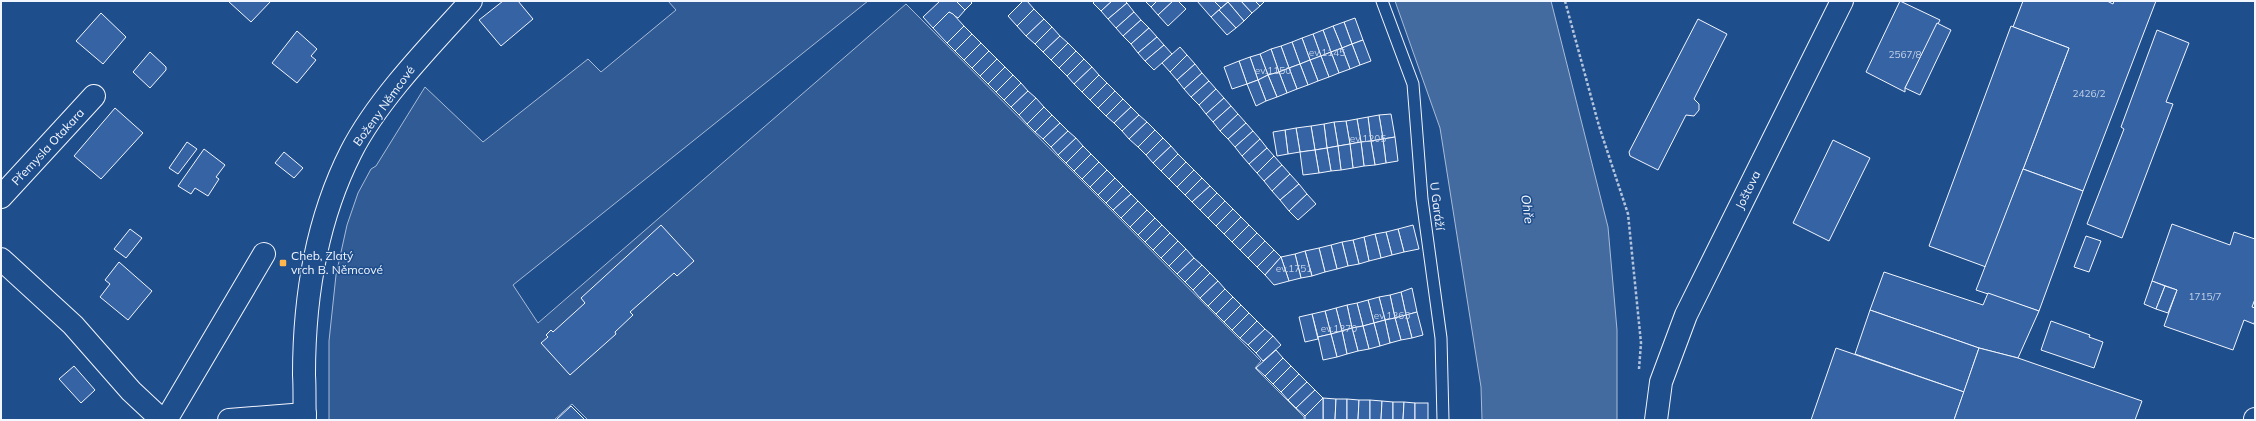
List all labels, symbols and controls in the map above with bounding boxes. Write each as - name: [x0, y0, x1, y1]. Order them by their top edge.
- house number: ev.1145: [1309, 46, 1345, 59]
- house number: 2567/8: [1889, 48, 1921, 61]
- street label: Boženy Němcové: [349, 63, 418, 149]
- house number: ev.1150: [1255, 64, 1291, 77]
- house number: 2426/2: [2073, 87, 2105, 100]
- street label: Přemysla Otakara: [8, 105, 87, 188]
- house number: ev.1205: [1350, 132, 1386, 145]
- street label: Joštova: [1732, 168, 1763, 212]
- street label: U Garáží: [1427, 181, 1448, 232]
- water label: Ohře: [1518, 193, 1538, 225]
- place label: Cheb, Zlatý vrch B. Němcové: [291, 248, 383, 277]
- marker: Cheb, Zlatý vrch B. Němcové: [278, 258, 288, 268]
- house number: ev.1751: [1276, 262, 1312, 275]
- house number: 1715/7: [2189, 290, 2221, 303]
- house number: ev.1365: [1374, 309, 1410, 322]
- house number: ev.1370: [1321, 322, 1357, 335]

